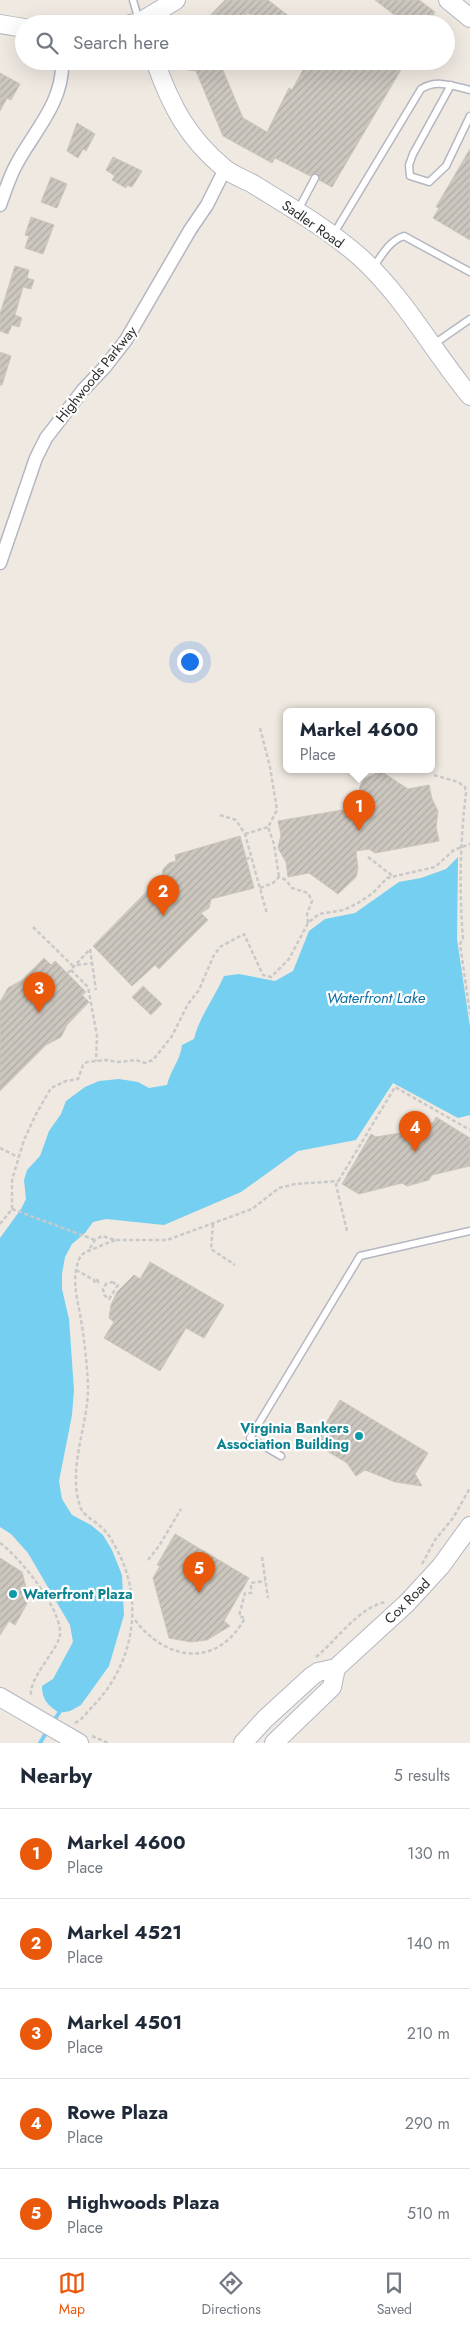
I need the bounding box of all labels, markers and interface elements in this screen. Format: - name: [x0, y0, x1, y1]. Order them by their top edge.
- search box: [15, 15, 455, 70]
- icon: search: [33, 29, 61, 57]
- text: Search here: [73, 29, 169, 56]
- street label: Sadler Road: [278, 195, 348, 253]
- street label: Highwoods Parkway: [51, 321, 142, 426]
- your location: [177, 649, 203, 675]
- popup: [283, 708, 435, 773]
- text: Markel 4600: [300, 716, 418, 743]
- text: Place: [300, 743, 336, 766]
- pin: 1: [343, 790, 375, 831]
- pin: 2: [147, 875, 179, 916]
- pin: 3: [23, 972, 55, 1013]
- water label: Waterfront Lake: [327, 987, 426, 1009]
- pin: 4: [399, 1111, 431, 1152]
- place label: Virginia Bankers Association Building: [215, 1418, 350, 1454]
- marker: Virginia Bankers Association Building: [353, 1430, 365, 1442]
- pin: 5: [183, 1552, 215, 1593]
- street label: Cox Road: [380, 1574, 434, 1628]
- place label: Waterfront Plaza: [23, 1584, 133, 1604]
- marker: Waterfront Plaza: [7, 1588, 19, 1600]
- text: Nearby: [20, 1761, 92, 1791]
- text: 5 results: [394, 1764, 450, 1787]
- text: Markel 4600: [67, 1829, 186, 1856]
- text: 1: [32, 1842, 40, 1865]
- text: 130 m: [407, 1842, 450, 1865]
- text: Place: [67, 1856, 103, 1879]
- text: Markel 4521: [67, 1919, 182, 1946]
- text: 2: [31, 1932, 41, 1955]
- text: 140 m: [407, 1932, 450, 1955]
- text: Place: [67, 1946, 103, 1969]
- text: Markel 4501: [67, 2009, 182, 2036]
- text: 3: [31, 2022, 41, 2045]
- text: 210 m: [407, 2022, 450, 2045]
- text: Place: [67, 2036, 103, 2059]
- text: Rowe Plaza: [67, 2099, 168, 2126]
- text: 4: [30, 2112, 42, 2135]
- text: 290 m: [405, 2112, 450, 2135]
- text: Place: [67, 2126, 103, 2149]
- text: Highwoods Plaza: [67, 2189, 220, 2216]
- text: 5: [31, 2202, 41, 2225]
- text: 510 m: [407, 2202, 450, 2225]
- text: Place: [67, 2216, 103, 2239]
- tab: Map: [58, 2269, 86, 2319]
- tab: Directions: [202, 2269, 261, 2319]
- tab: Saved: [377, 2269, 412, 2319]

